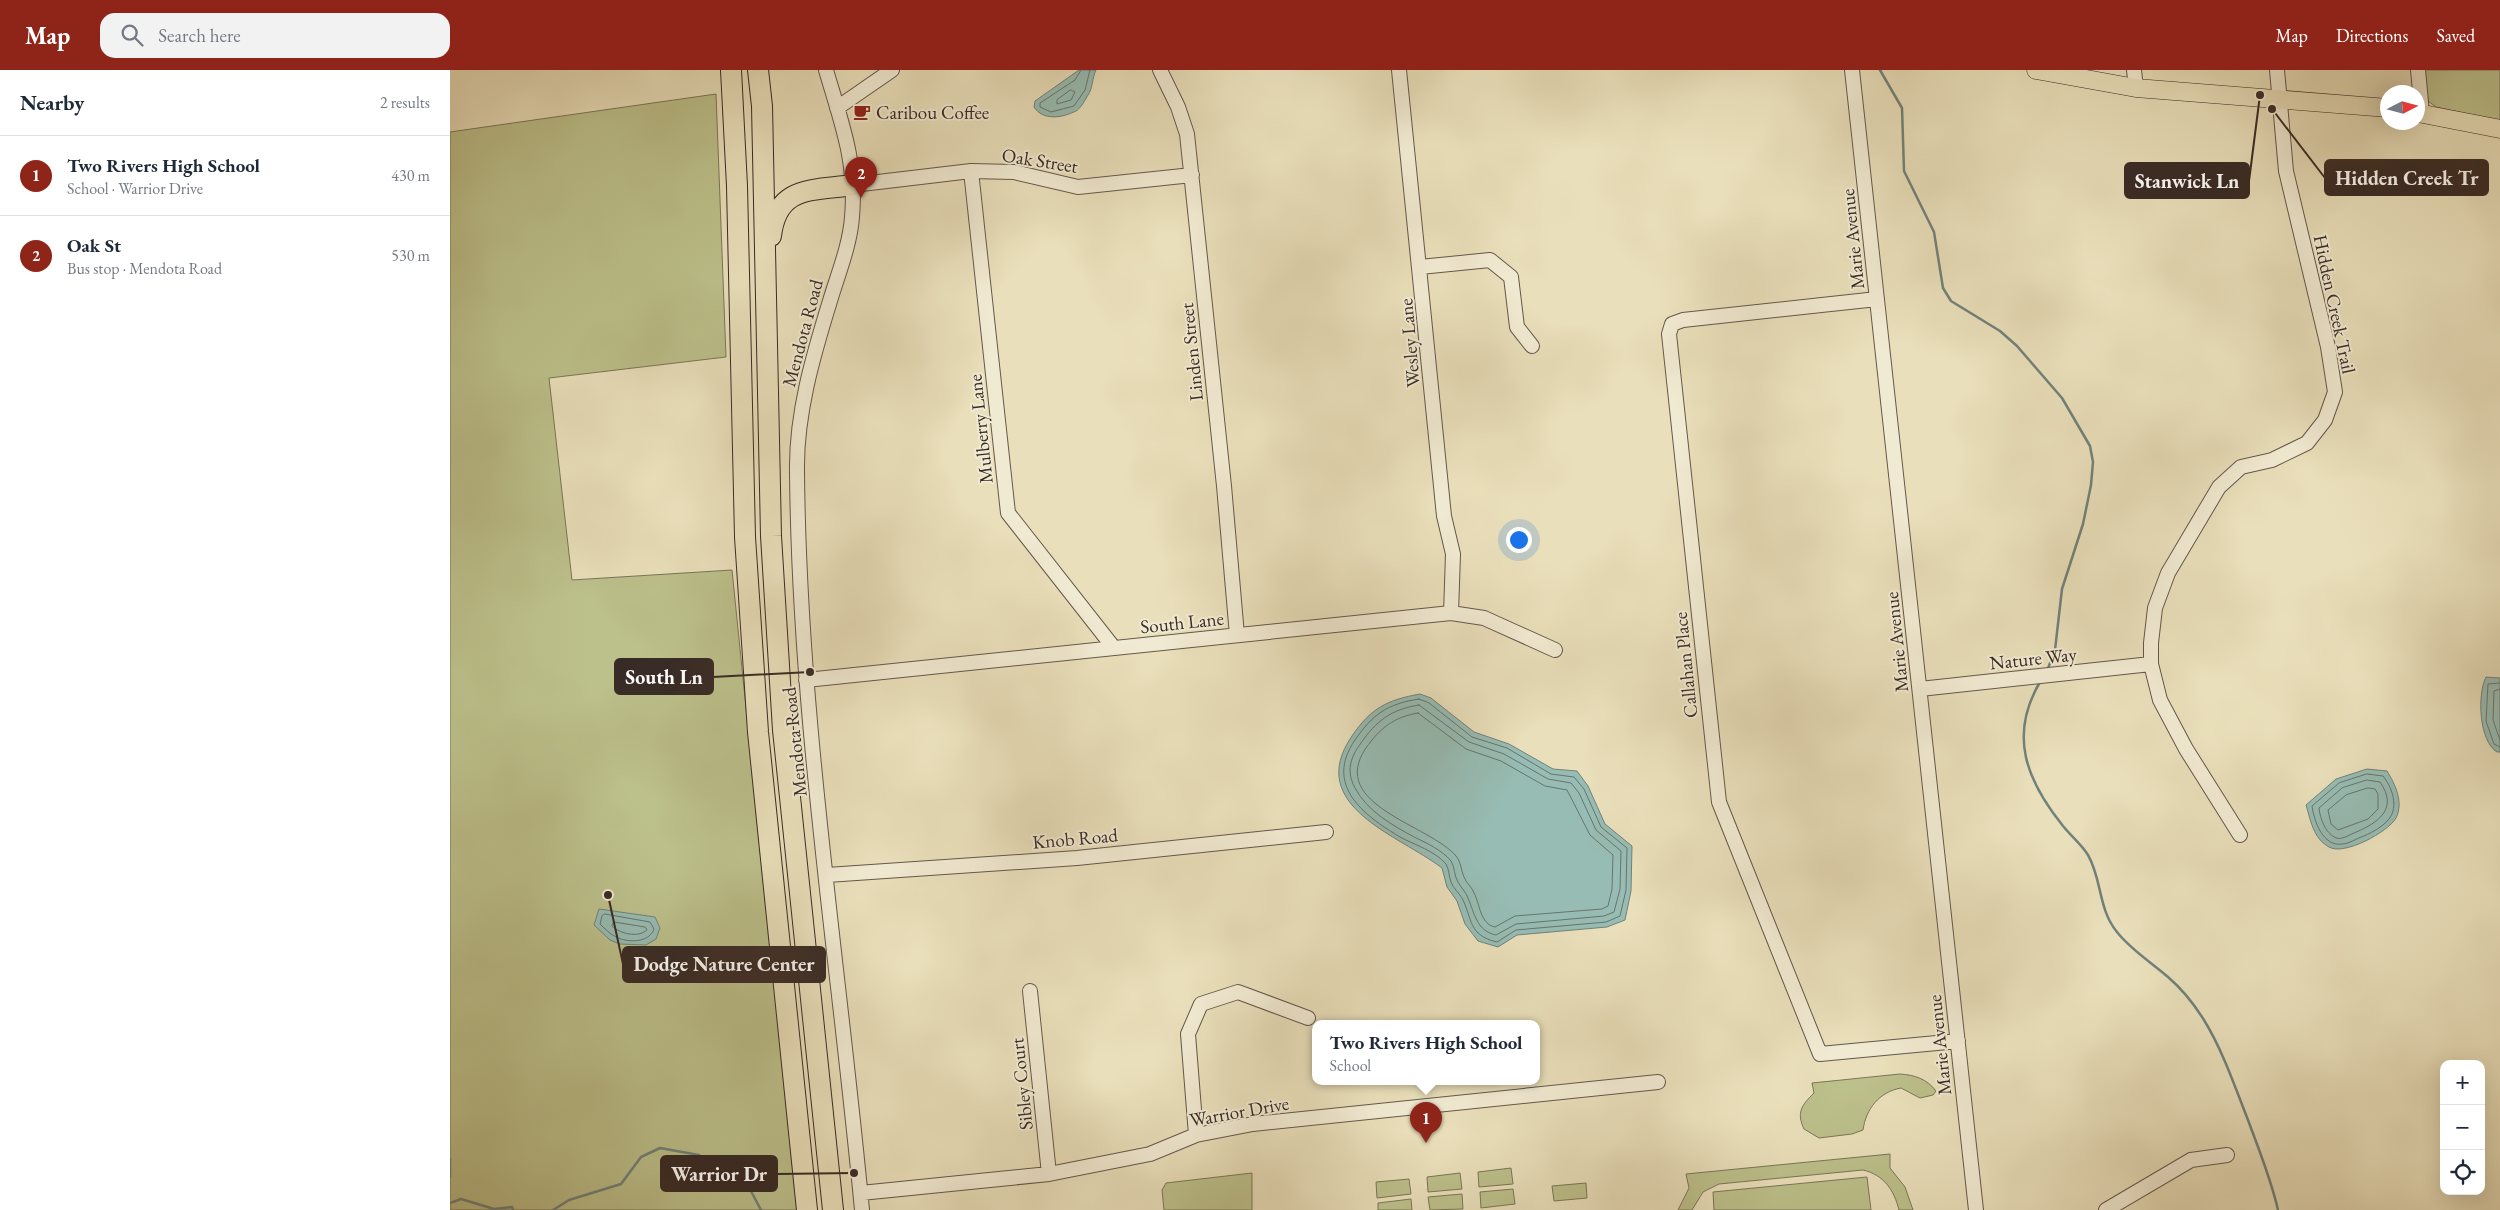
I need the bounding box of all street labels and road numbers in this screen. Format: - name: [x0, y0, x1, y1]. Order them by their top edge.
- street label: Oak Street: [1000, 142, 1080, 179]
- street label: Marie Avenue: [1835, 187, 1870, 291]
- street label: Hidden Creek Trail: [2308, 232, 2362, 376]
- street label: Mendota Road: [776, 276, 829, 390]
- street label: Wesley Lane: [1393, 297, 1426, 389]
- street label: Linden Street: [1174, 302, 1209, 402]
- street label: Mulberry Lane: [962, 373, 999, 485]
- street label: Marie Avenue: [1879, 590, 1914, 694]
- street label: South Lane: [1139, 606, 1225, 639]
- street label: Callahan Place: [1668, 611, 1703, 719]
- street label: Nature Way: [1988, 641, 2078, 675]
- street label: Mendota Road: [776, 685, 813, 798]
- street label: Knob Road: [1031, 822, 1119, 855]
- street label: Marie Avenue: [1922, 993, 1957, 1097]
- street label: Sibley Court: [1004, 1037, 1039, 1131]
- street label: Warrior Drive: [1187, 1090, 1291, 1133]

